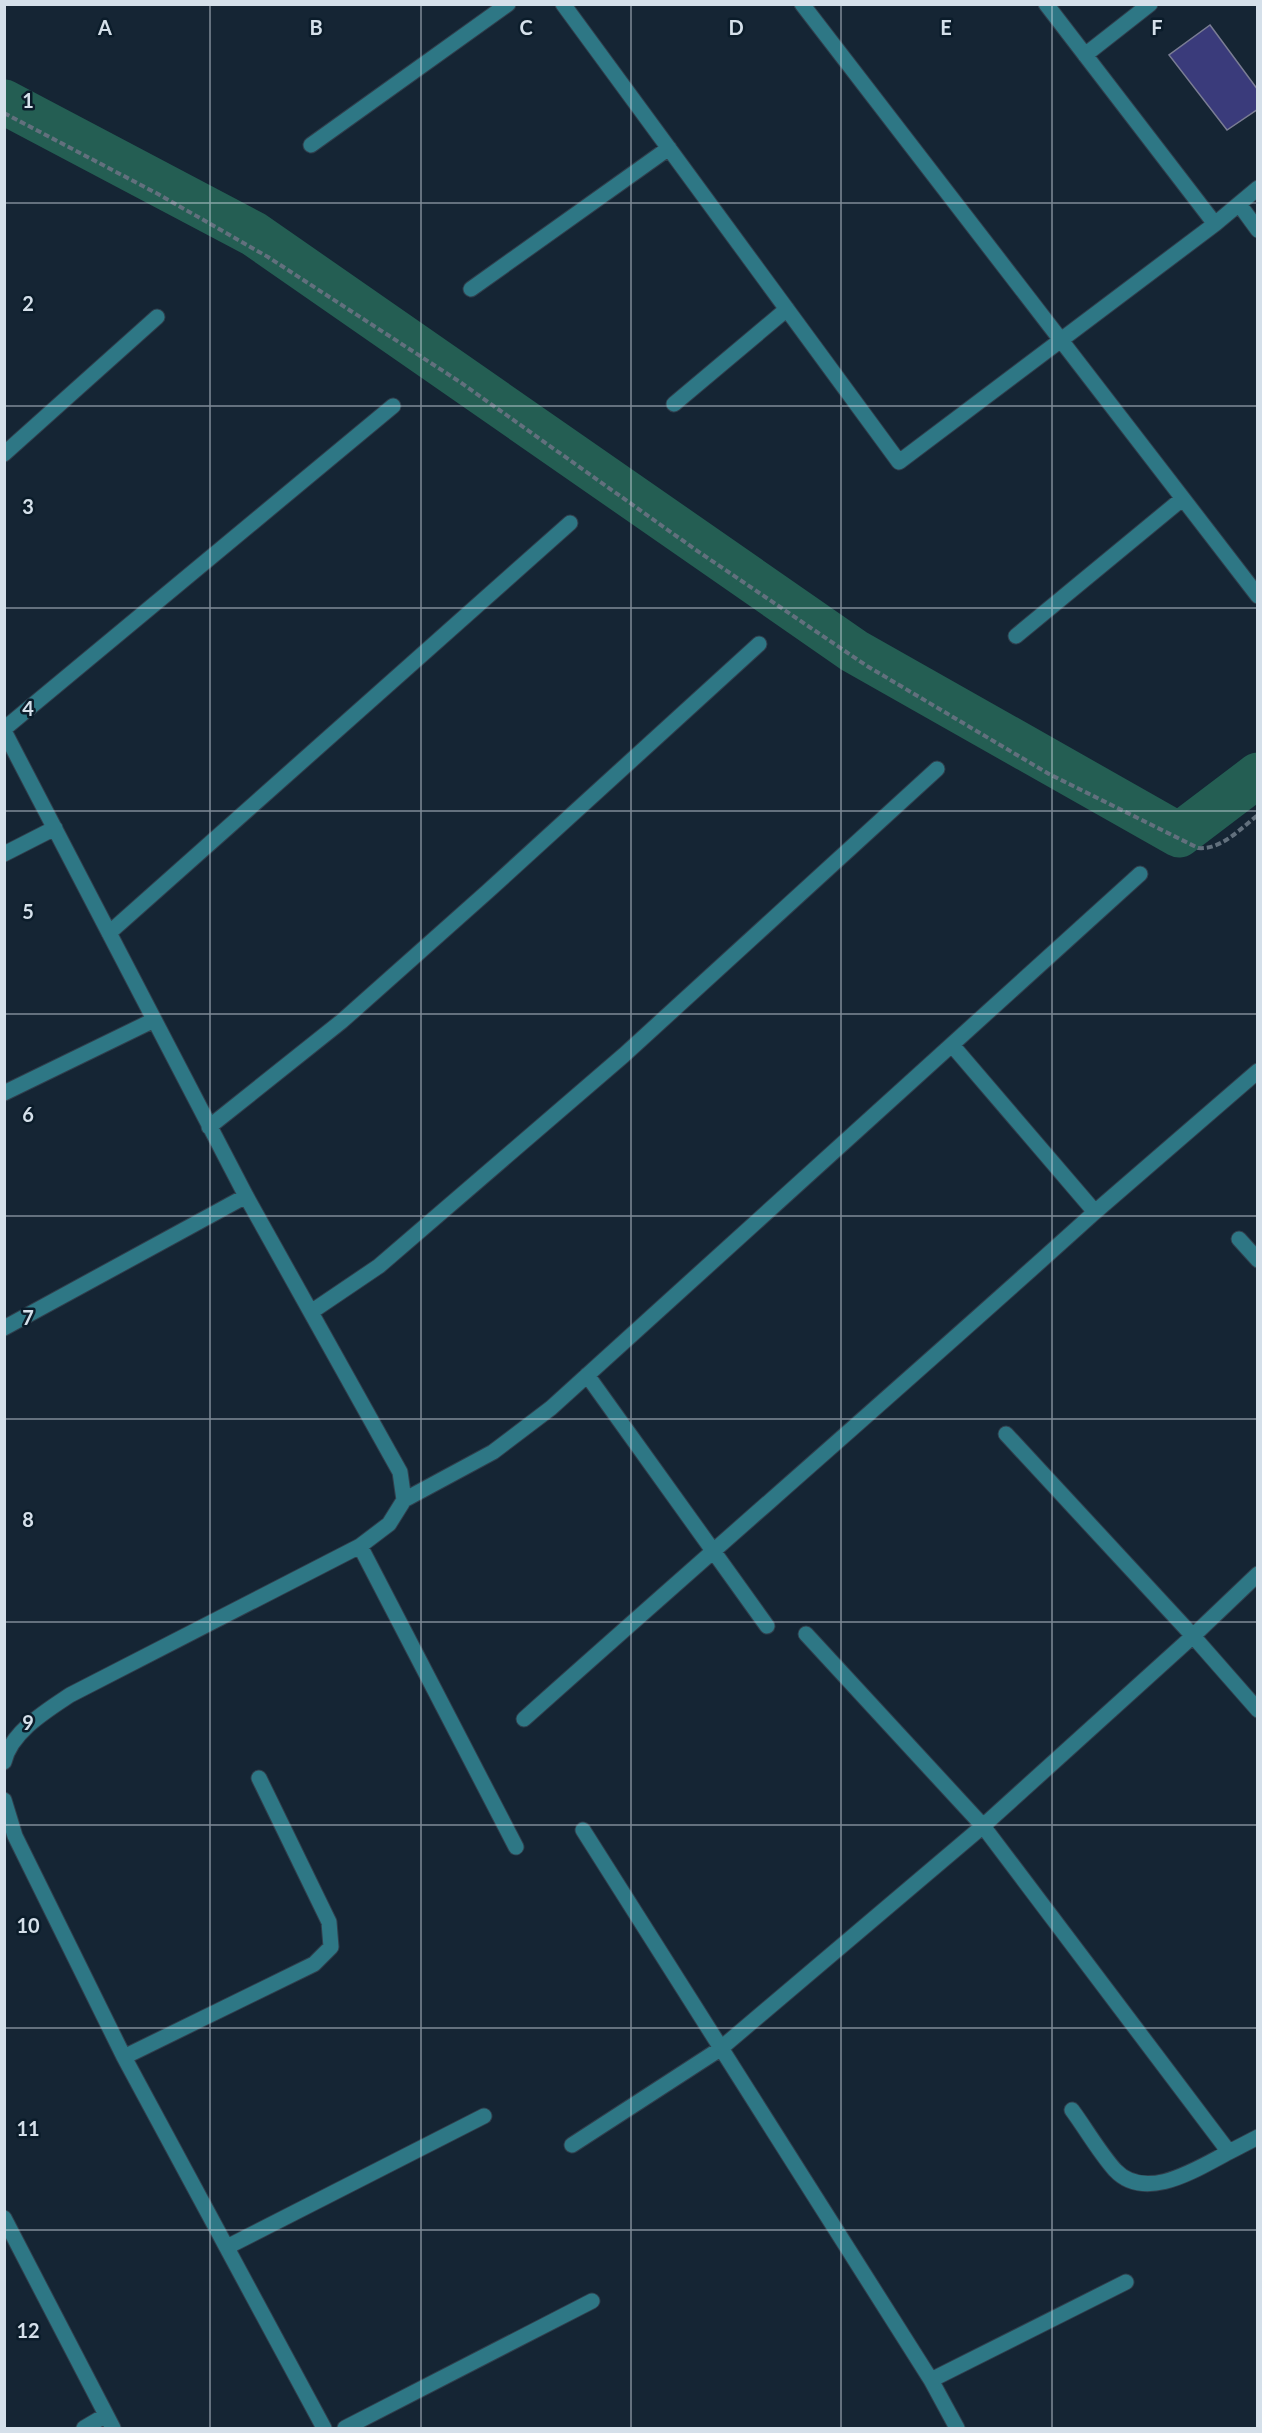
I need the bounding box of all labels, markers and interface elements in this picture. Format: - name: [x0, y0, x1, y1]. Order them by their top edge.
- text: A: [97, 15, 112, 39]
- text: B: [309, 15, 323, 39]
- text: C: [519, 15, 533, 39]
- text: D: [728, 15, 744, 39]
- text: E: [940, 15, 952, 39]
- text: F: [1151, 15, 1163, 39]
- text: 1: [22, 88, 34, 112]
- text: 2: [22, 291, 34, 315]
- text: 3: [22, 494, 34, 518]
- text: 4: [22, 696, 34, 720]
- text: 5: [22, 899, 34, 923]
- text: 6: [22, 1102, 34, 1126]
- text: 7: [22, 1305, 34, 1329]
- text: 8: [22, 1507, 34, 1531]
- text: 9: [22, 1710, 34, 1734]
- text: 10: [16, 1913, 40, 1937]
- text: 11: [16, 2116, 40, 2140]
- text: 12: [16, 2318, 40, 2342]

